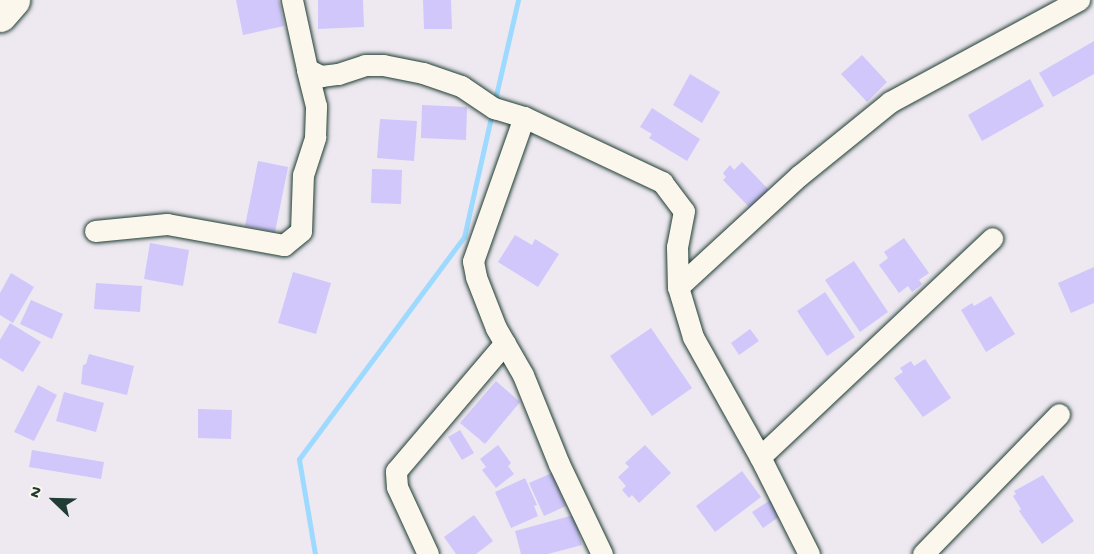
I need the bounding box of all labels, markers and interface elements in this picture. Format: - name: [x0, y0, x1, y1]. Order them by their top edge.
- north arrow: [24, 470, 84, 530]
- text: N: [26, 484, 48, 501]

